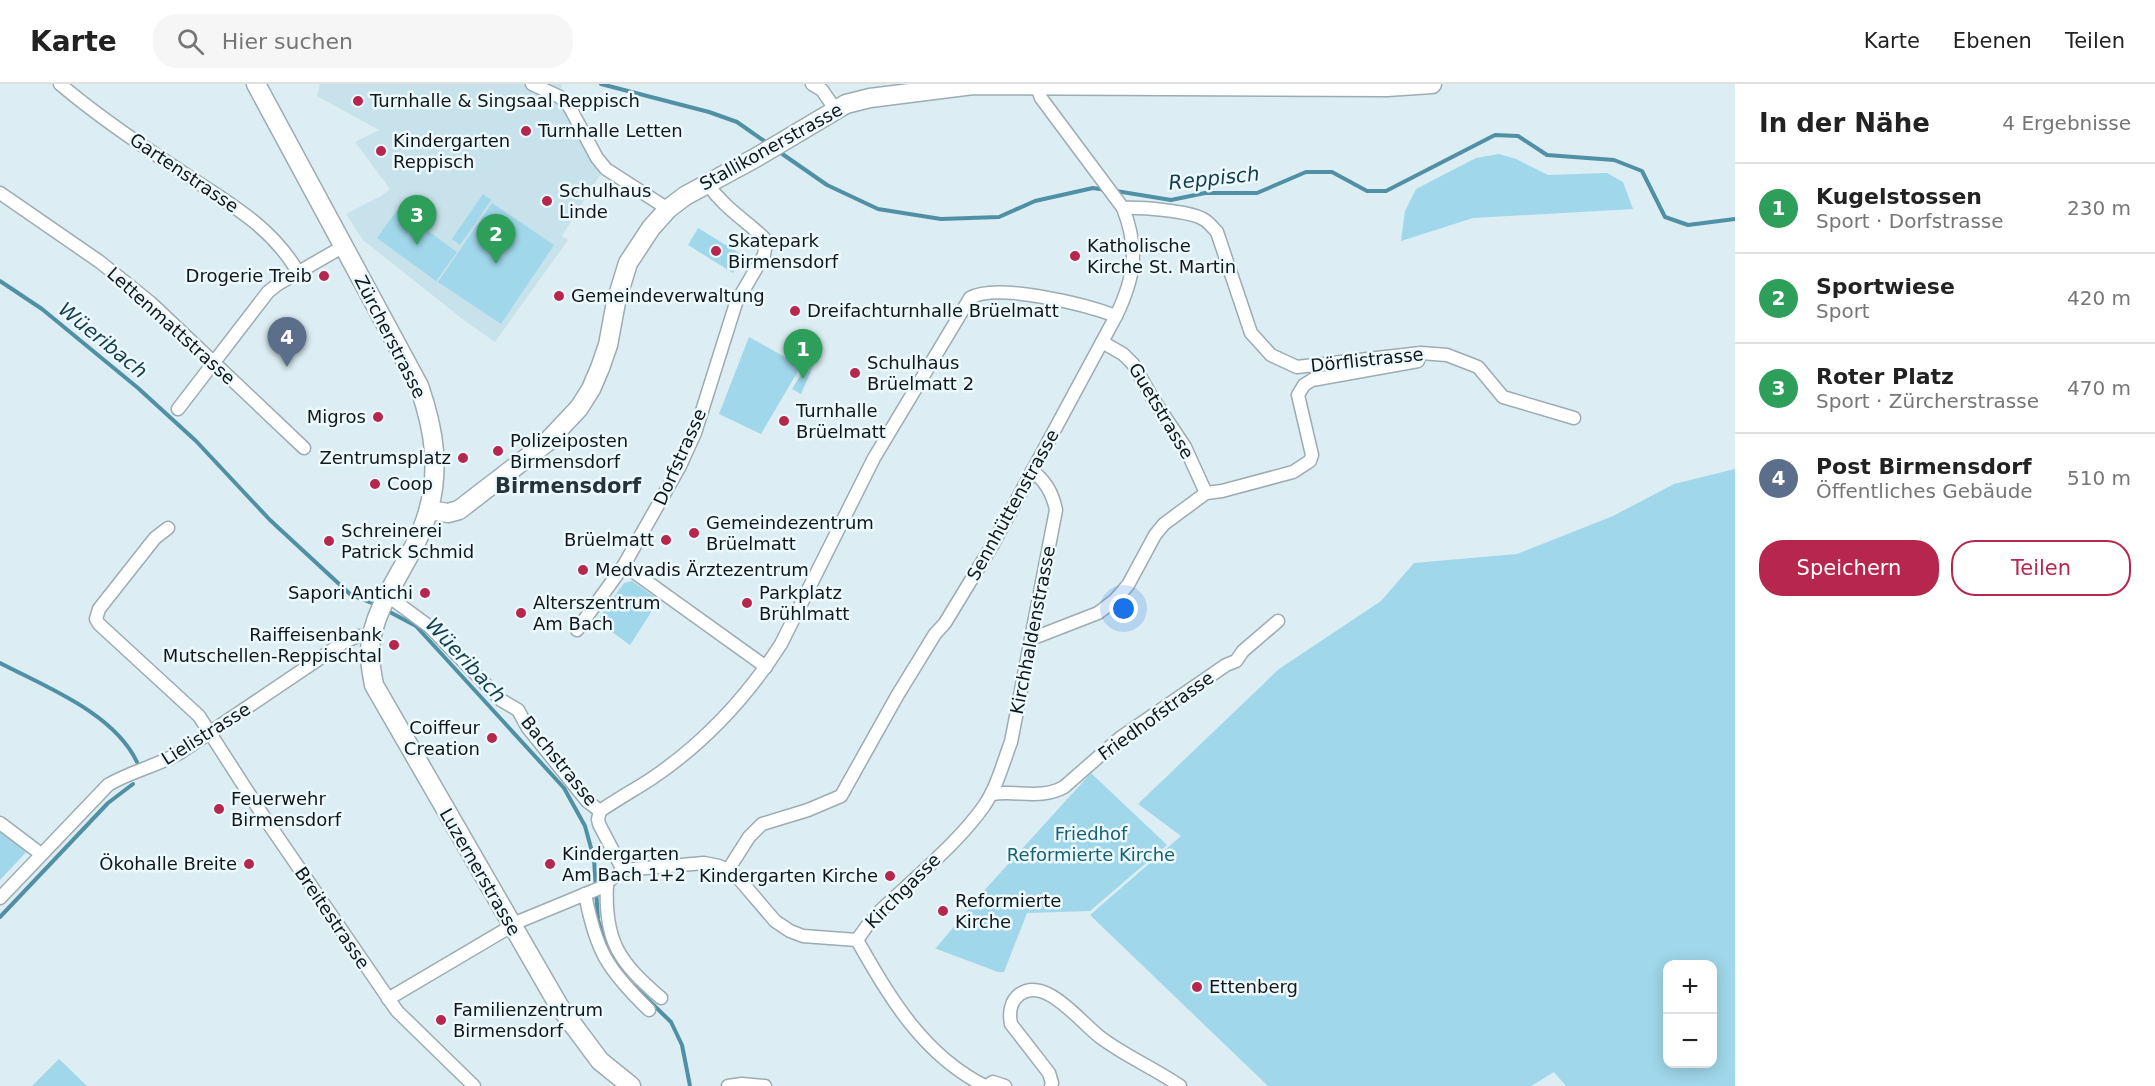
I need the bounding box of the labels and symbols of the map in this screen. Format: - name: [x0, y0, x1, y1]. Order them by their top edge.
- place label: Turnhalle & Singsaal Reppisch: [369, 90, 640, 111]
- marker: Turnhalle & Singsaal Reppisch: [351, 94, 365, 108]
- street label: Stallikonerstrasse: [696, 99, 846, 195]
- place label: Turnhalle Letten: [537, 120, 683, 141]
- marker: Turnhalle Letten: [519, 124, 533, 138]
- street label: Gartenstrasse: [126, 128, 243, 217]
- place label: Kindergarten Reppisch: [393, 130, 510, 172]
- marker: Kindergarten Reppisch: [374, 144, 388, 158]
- water label: Reppisch: [1167, 161, 1261, 195]
- place label: Schulhaus Linde: [559, 180, 651, 222]
- marker: Schulhaus Linde: [540, 194, 554, 208]
- pin: 3: [398, 196, 436, 245]
- pin: 2: [476, 214, 516, 264]
- place label: Skatepark Birmensdorf: [728, 230, 839, 272]
- place label: Katholische Kirche St. Martin: [1087, 235, 1236, 277]
- marker: Skatepark Birmensdorf: [709, 244, 723, 258]
- marker: Katholische Kirche St. Martin: [1068, 249, 1082, 263]
- street label: Lettenmattstrasse: [103, 263, 240, 389]
- place label: Drogerie Treib: [186, 265, 312, 286]
- marker: Drogerie Treib: [317, 269, 331, 283]
- street label: Zürcherstrasse: [350, 272, 430, 402]
- place label: Gemeindeverwaltung: [571, 285, 765, 306]
- marker: Gemeindeverwaltung: [552, 289, 566, 303]
- water label: Wüeribach: [54, 297, 152, 383]
- place label: Dreifachturnhalle Brüelmatt: [807, 300, 1059, 321]
- marker: Dreifachturnhalle Brüelmatt: [788, 304, 802, 318]
- pin: 4: [268, 318, 306, 367]
- pin: 1: [784, 330, 822, 379]
- street label: Dörflistrasse: [1310, 343, 1424, 376]
- place label: Schulhaus Brüelmatt 2: [867, 352, 974, 394]
- street label: Guetstrasse: [1125, 359, 1198, 463]
- marker: Schulhaus Brüelmatt 2: [848, 366, 862, 380]
- place label: Turnhalle Brüelmatt: [795, 400, 886, 442]
- street label: Dorfstrasse: [649, 405, 710, 508]
- place label: Migros: [307, 406, 366, 427]
- marker: Migros: [371, 410, 385, 424]
- marker: Turnhalle Brüelmatt: [777, 414, 791, 428]
- street label: Sennhüttenstrasse: [962, 426, 1063, 584]
- place label: Polizeiposten Birmensdorf: [510, 430, 628, 472]
- marker: Polizeiposten Birmensdorf: [491, 444, 505, 458]
- place label: Zentrumsplatz: [319, 447, 451, 468]
- marker: Zentrumsplatz: [456, 451, 470, 465]
- place label: Coop: [387, 473, 433, 494]
- district label: Birmensdorf: [495, 474, 642, 498]
- marker: Coop: [368, 477, 382, 491]
- place label: Gemeindezentrum Brüelmatt: [706, 512, 874, 554]
- place label: Schreinerei Patrick Schmid: [341, 520, 474, 562]
- marker: Gemeindezentrum Brüelmatt: [687, 526, 701, 540]
- place label: Brüelmatt: [564, 529, 654, 550]
- marker: Brüelmatt: [659, 533, 673, 547]
- marker: Schreinerei Patrick Schmid: [322, 534, 336, 548]
- street label: Kirchhaldenstrasse: [1006, 544, 1059, 716]
- place label: Medvadis Ärztezentrum: [595, 559, 809, 580]
- marker: Medvadis Ärztezentrum: [576, 563, 590, 577]
- place label: Sapori Antichi: [288, 582, 413, 603]
- place label: Parkplatz Brühlmatt: [759, 582, 849, 624]
- marker: Sapori Antichi: [418, 586, 432, 600]
- place label: Alterszentrum Am Bach: [533, 592, 661, 634]
- your location: [1109, 594, 1138, 623]
- marker: Parkplatz Brühlmatt: [740, 596, 754, 610]
- marker: Alterszentrum Am Bach: [514, 606, 528, 620]
- water label: Wüeribach: [421, 613, 511, 707]
- place label: Raiffeisenbank Mutschellen-Reppischtal: [163, 624, 383, 666]
- marker: Raiffeisenbank Mutschellen-Reppischtal: [387, 638, 401, 652]
- street label: Friedhofstrasse: [1094, 667, 1217, 764]
- street label: Lielistrasse: [157, 698, 254, 769]
- street label: Bachstrasse: [517, 712, 602, 810]
- place label: Coiffeur Creation: [404, 717, 481, 759]
- marker: Coiffeur Creation: [485, 731, 499, 745]
- place label: Feuerwehr Birmensdorf: [231, 788, 342, 830]
- marker: Feuerwehr Birmensdorf: [212, 802, 226, 816]
- street label: Luzernerstrasse: [436, 804, 525, 939]
- park label: Friedhof Reformierte Kirche: [1007, 823, 1175, 865]
- place label: Kindergarten Am Bach 1+2: [562, 843, 686, 885]
- street label: Kirchgasse: [861, 849, 945, 933]
- place label: Ökohalle Breite: [99, 853, 237, 874]
- marker: Ökohalle Breite: [242, 857, 256, 871]
- marker: Kindergarten Am Bach 1+2: [543, 857, 557, 871]
- street label: Breitestrasse: [291, 863, 374, 973]
- place label: Kindergarten Kirche: [699, 865, 878, 886]
- marker: Kindergarten Kirche: [883, 869, 897, 883]
- place label: Reformierte Kirche: [955, 890, 1061, 932]
- marker: Reformierte Kirche: [936, 904, 950, 918]
- place label: Ettenberg: [1209, 976, 1298, 997]
- marker: Ettenberg: [1190, 980, 1204, 994]
- place label: Familienzentrum Birmensdorf: [453, 999, 603, 1041]
- marker: Familienzentrum Birmensdorf: [434, 1013, 448, 1027]

